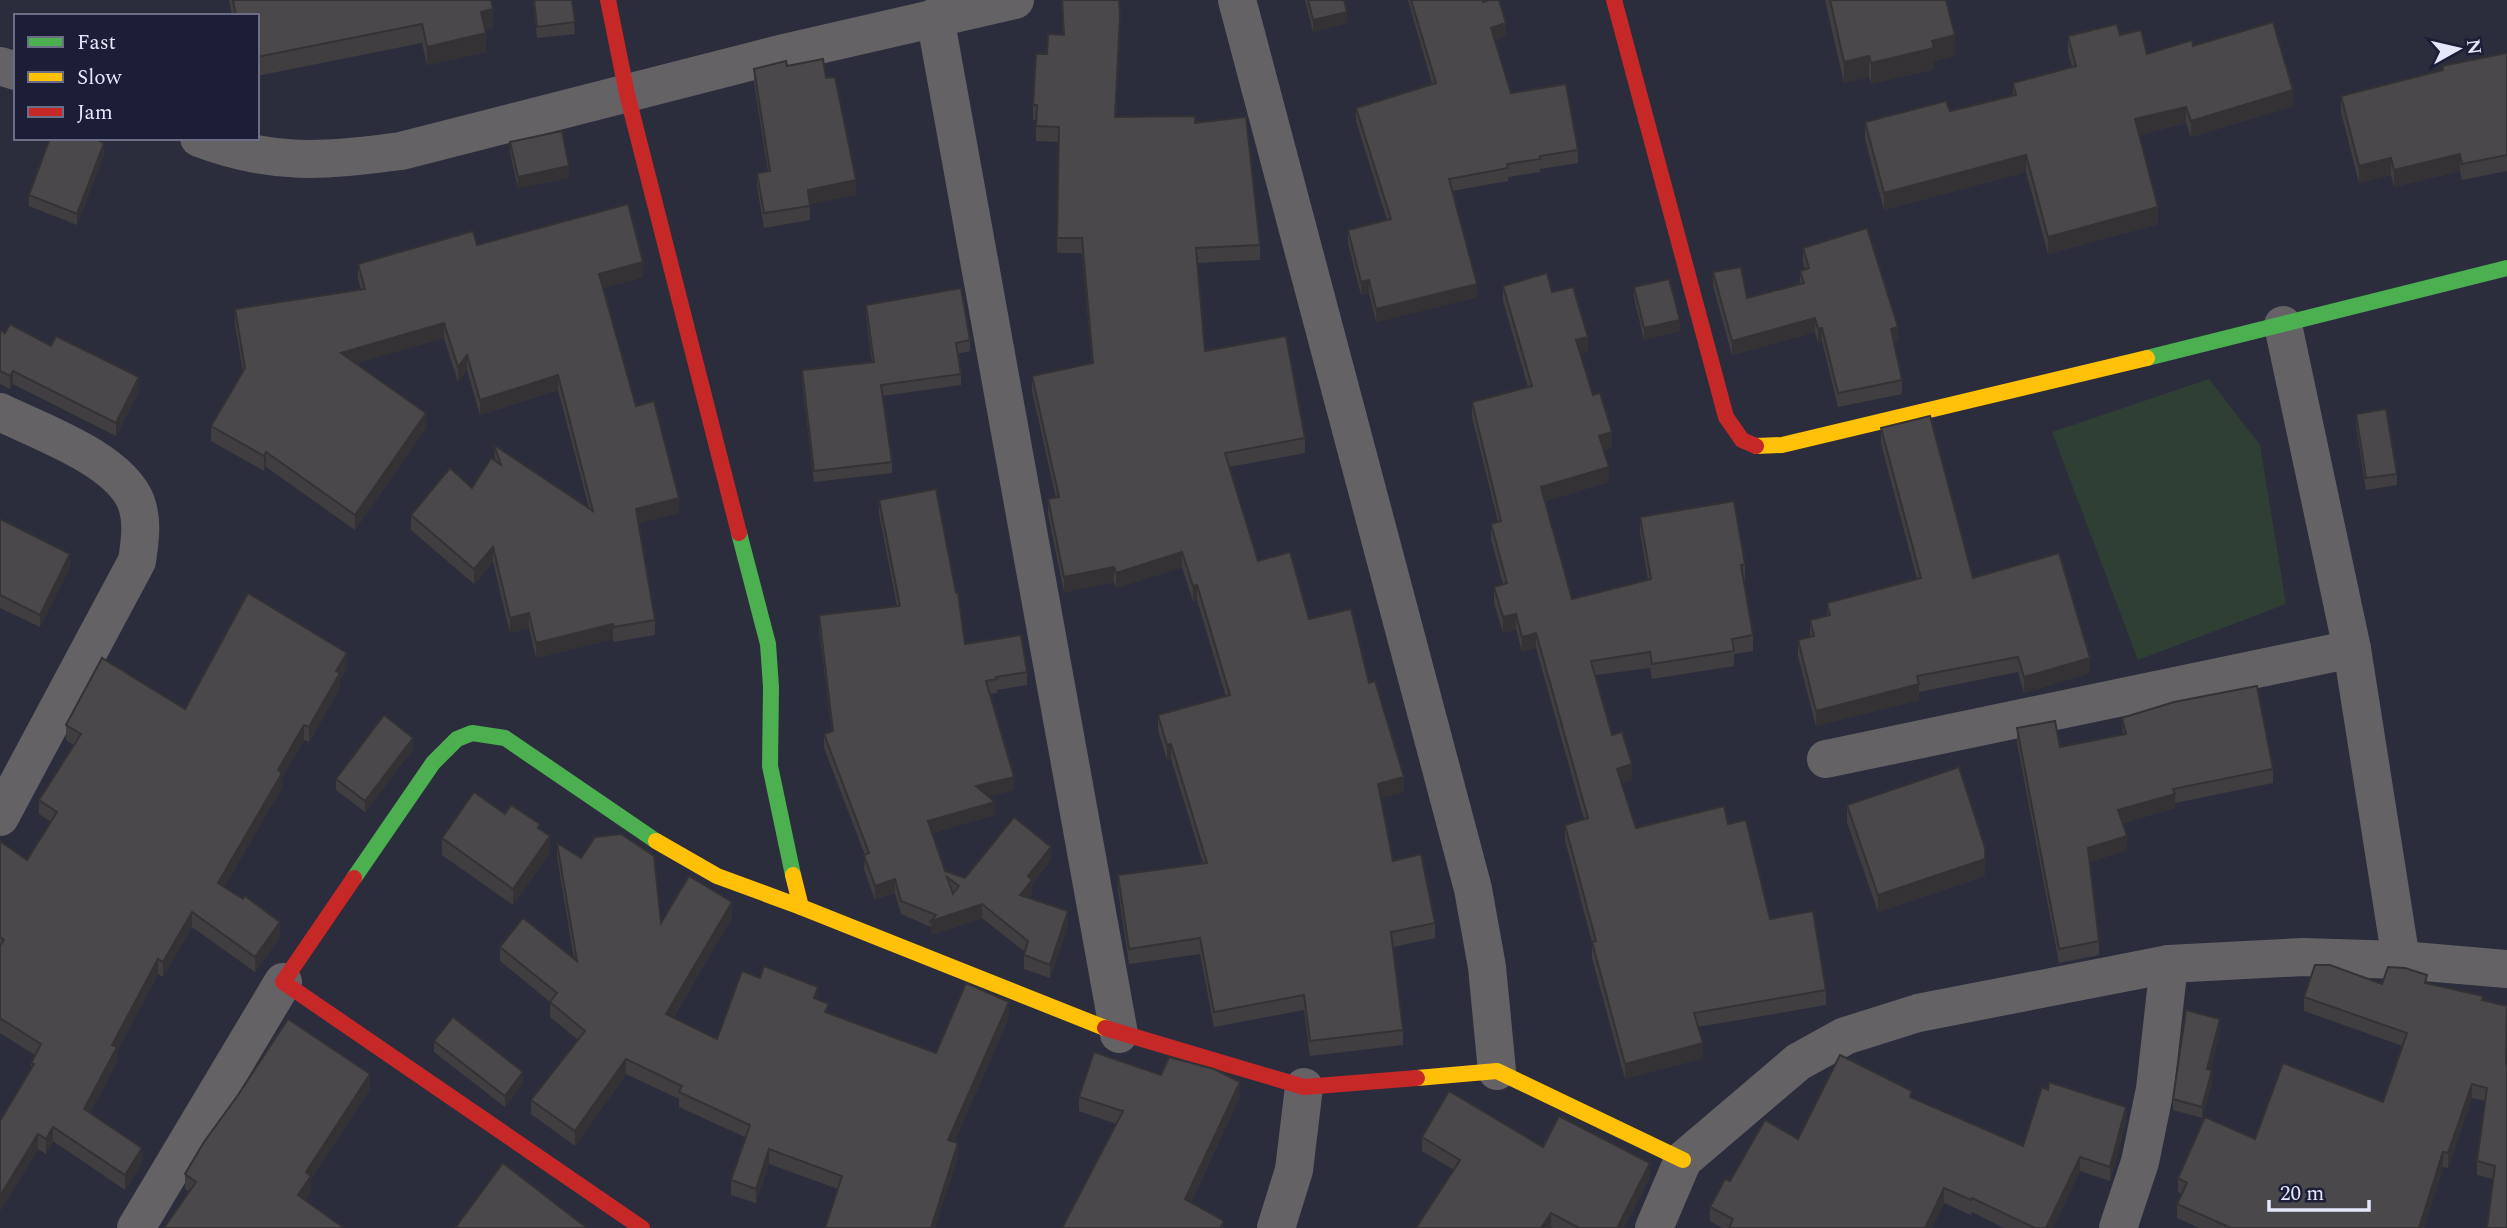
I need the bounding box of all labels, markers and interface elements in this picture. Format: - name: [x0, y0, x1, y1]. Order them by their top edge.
- legend: [14, 14, 259, 140]
- north arrow: [2423, 14, 2493, 84]
- text: Fast: [77, 27, 116, 59]
- text: N: [2458, 37, 2489, 57]
- text: Slow: [77, 62, 123, 94]
- text: Jam: [77, 97, 113, 129]
- scale bar: [2269, 1168, 2369, 1212]
- text: 20 m: [2280, 1178, 2324, 1210]

